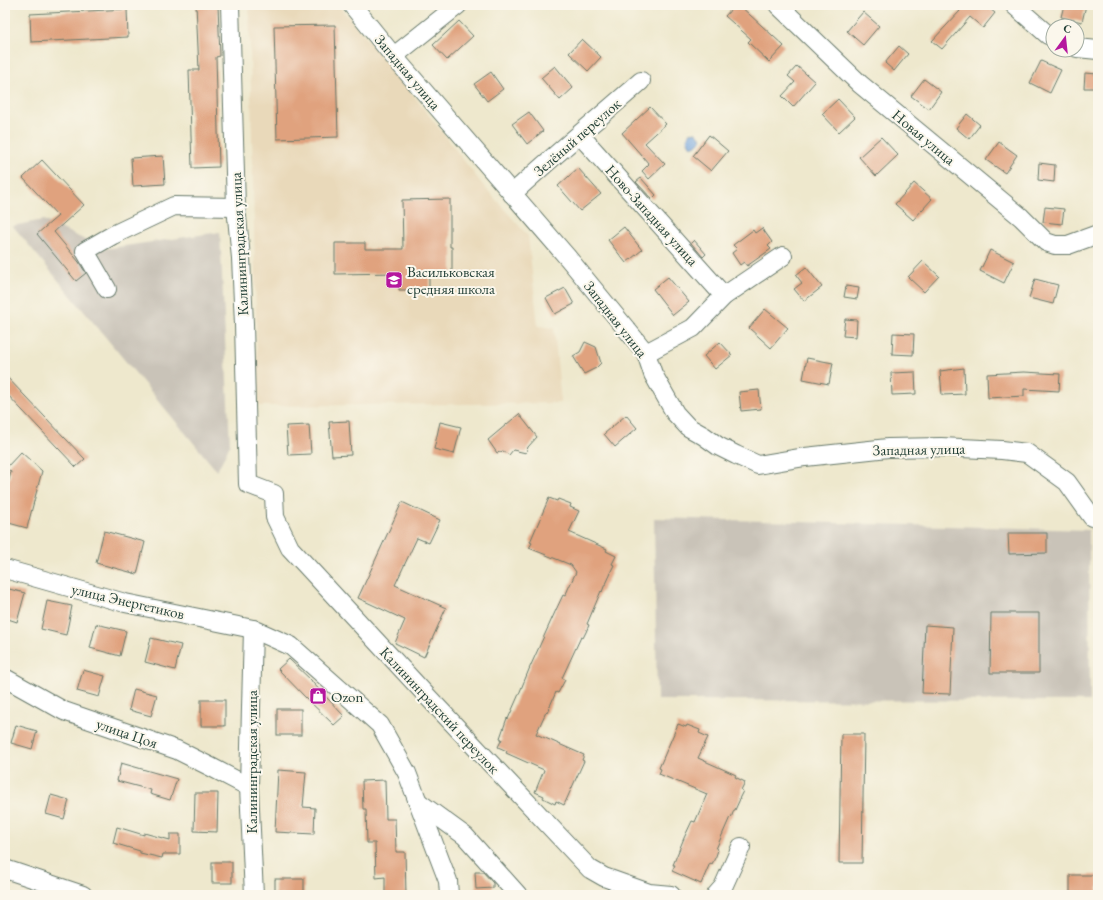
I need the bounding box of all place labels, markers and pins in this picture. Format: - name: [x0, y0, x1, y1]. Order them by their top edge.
- place label: Васильковская средняя школа: [407, 262, 495, 298]
- school or university icon: Васильковская средняя школа: [384, 270, 404, 290]
- shop icon: Ozon: [308, 686, 328, 706]
- place label: Ozon: [331, 687, 364, 706]

